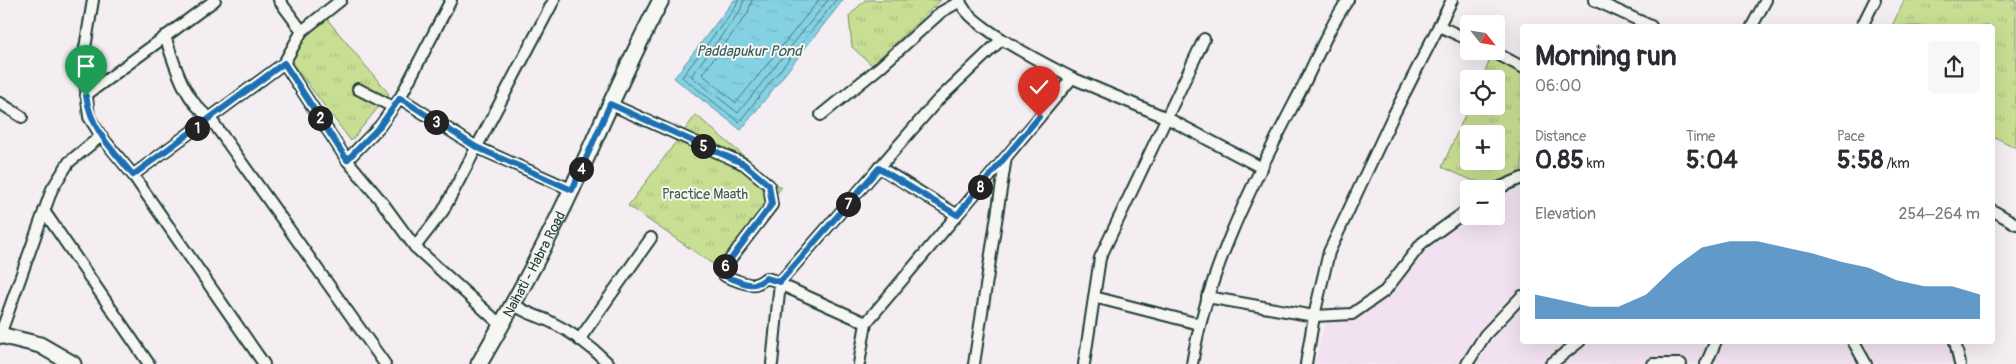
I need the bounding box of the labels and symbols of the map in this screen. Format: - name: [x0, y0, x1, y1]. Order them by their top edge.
- north arrow: [1460, 15, 1505, 60]
- water label: Paddapukur Pond: [696, 42, 803, 61]
- pin: [65, 45, 107, 96]
- pin: [1018, 66, 1060, 117]
- pin: 2: [308, 106, 332, 130]
- pin: 3: [424, 110, 448, 134]
- pin: 1: [184, 116, 210, 140]
- pin: 5: [690, 134, 716, 158]
- pin: 4: [568, 156, 594, 182]
- pin: 8: [968, 174, 992, 200]
- park label: Practice Maath: [662, 186, 748, 203]
- pin: 7: [836, 192, 860, 216]
- street label: Naihati - Habra Road: [499, 208, 569, 320]
- pin: 6: [712, 254, 738, 278]

